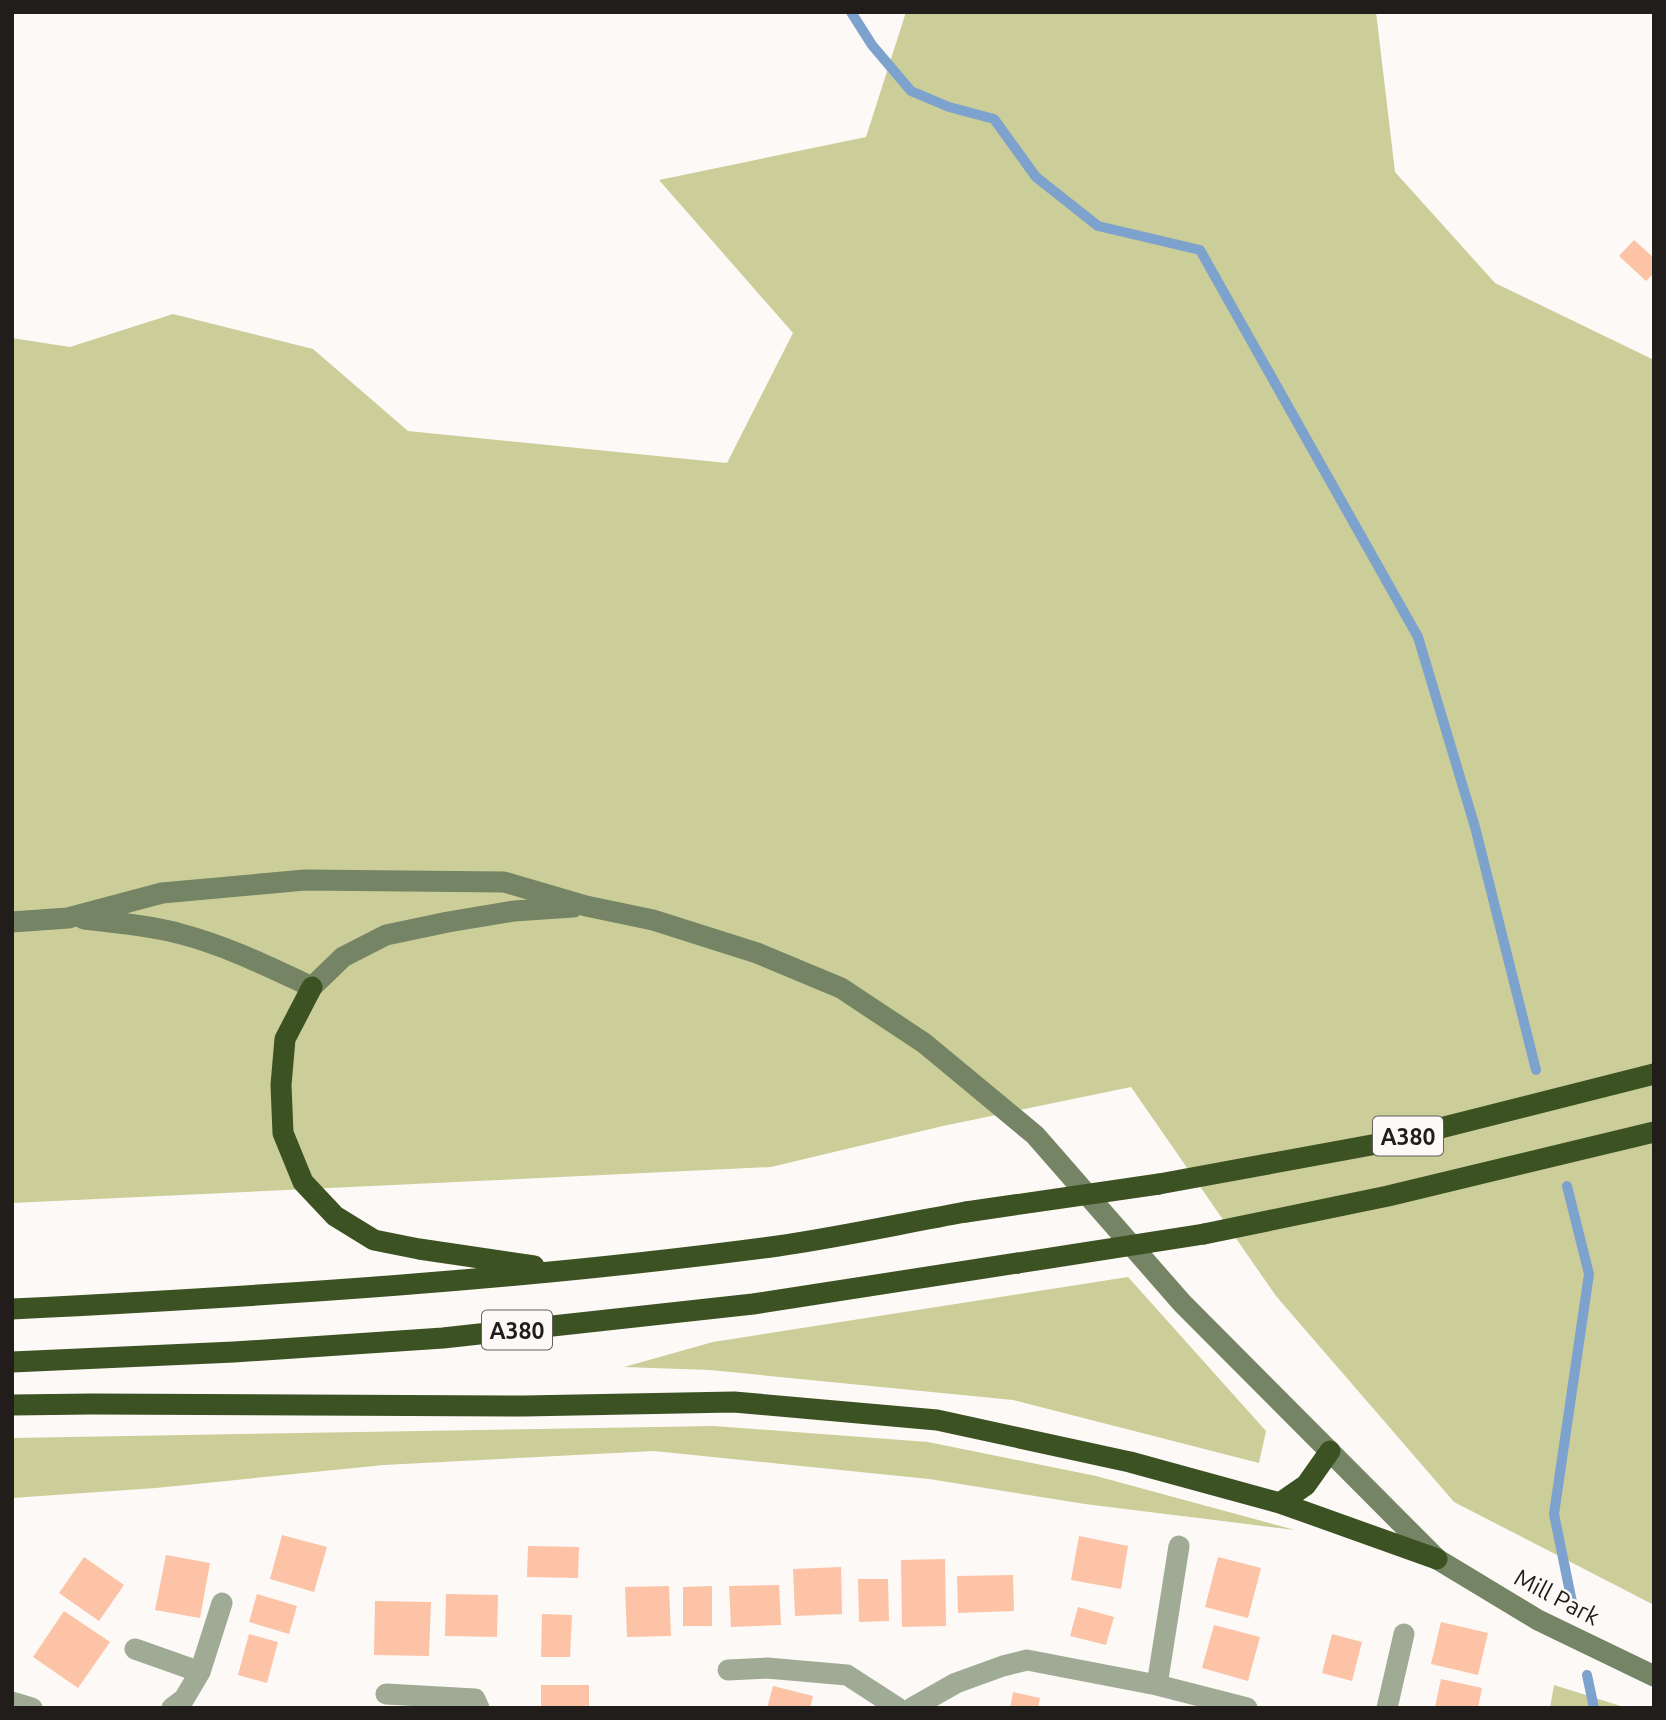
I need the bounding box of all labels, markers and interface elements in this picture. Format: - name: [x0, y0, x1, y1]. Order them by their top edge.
- road number: A380: [1373, 1116, 1443, 1156]
- road number: A380: [482, 1310, 552, 1350]
- street label: Mill Park: [1510, 1563, 1604, 1631]

